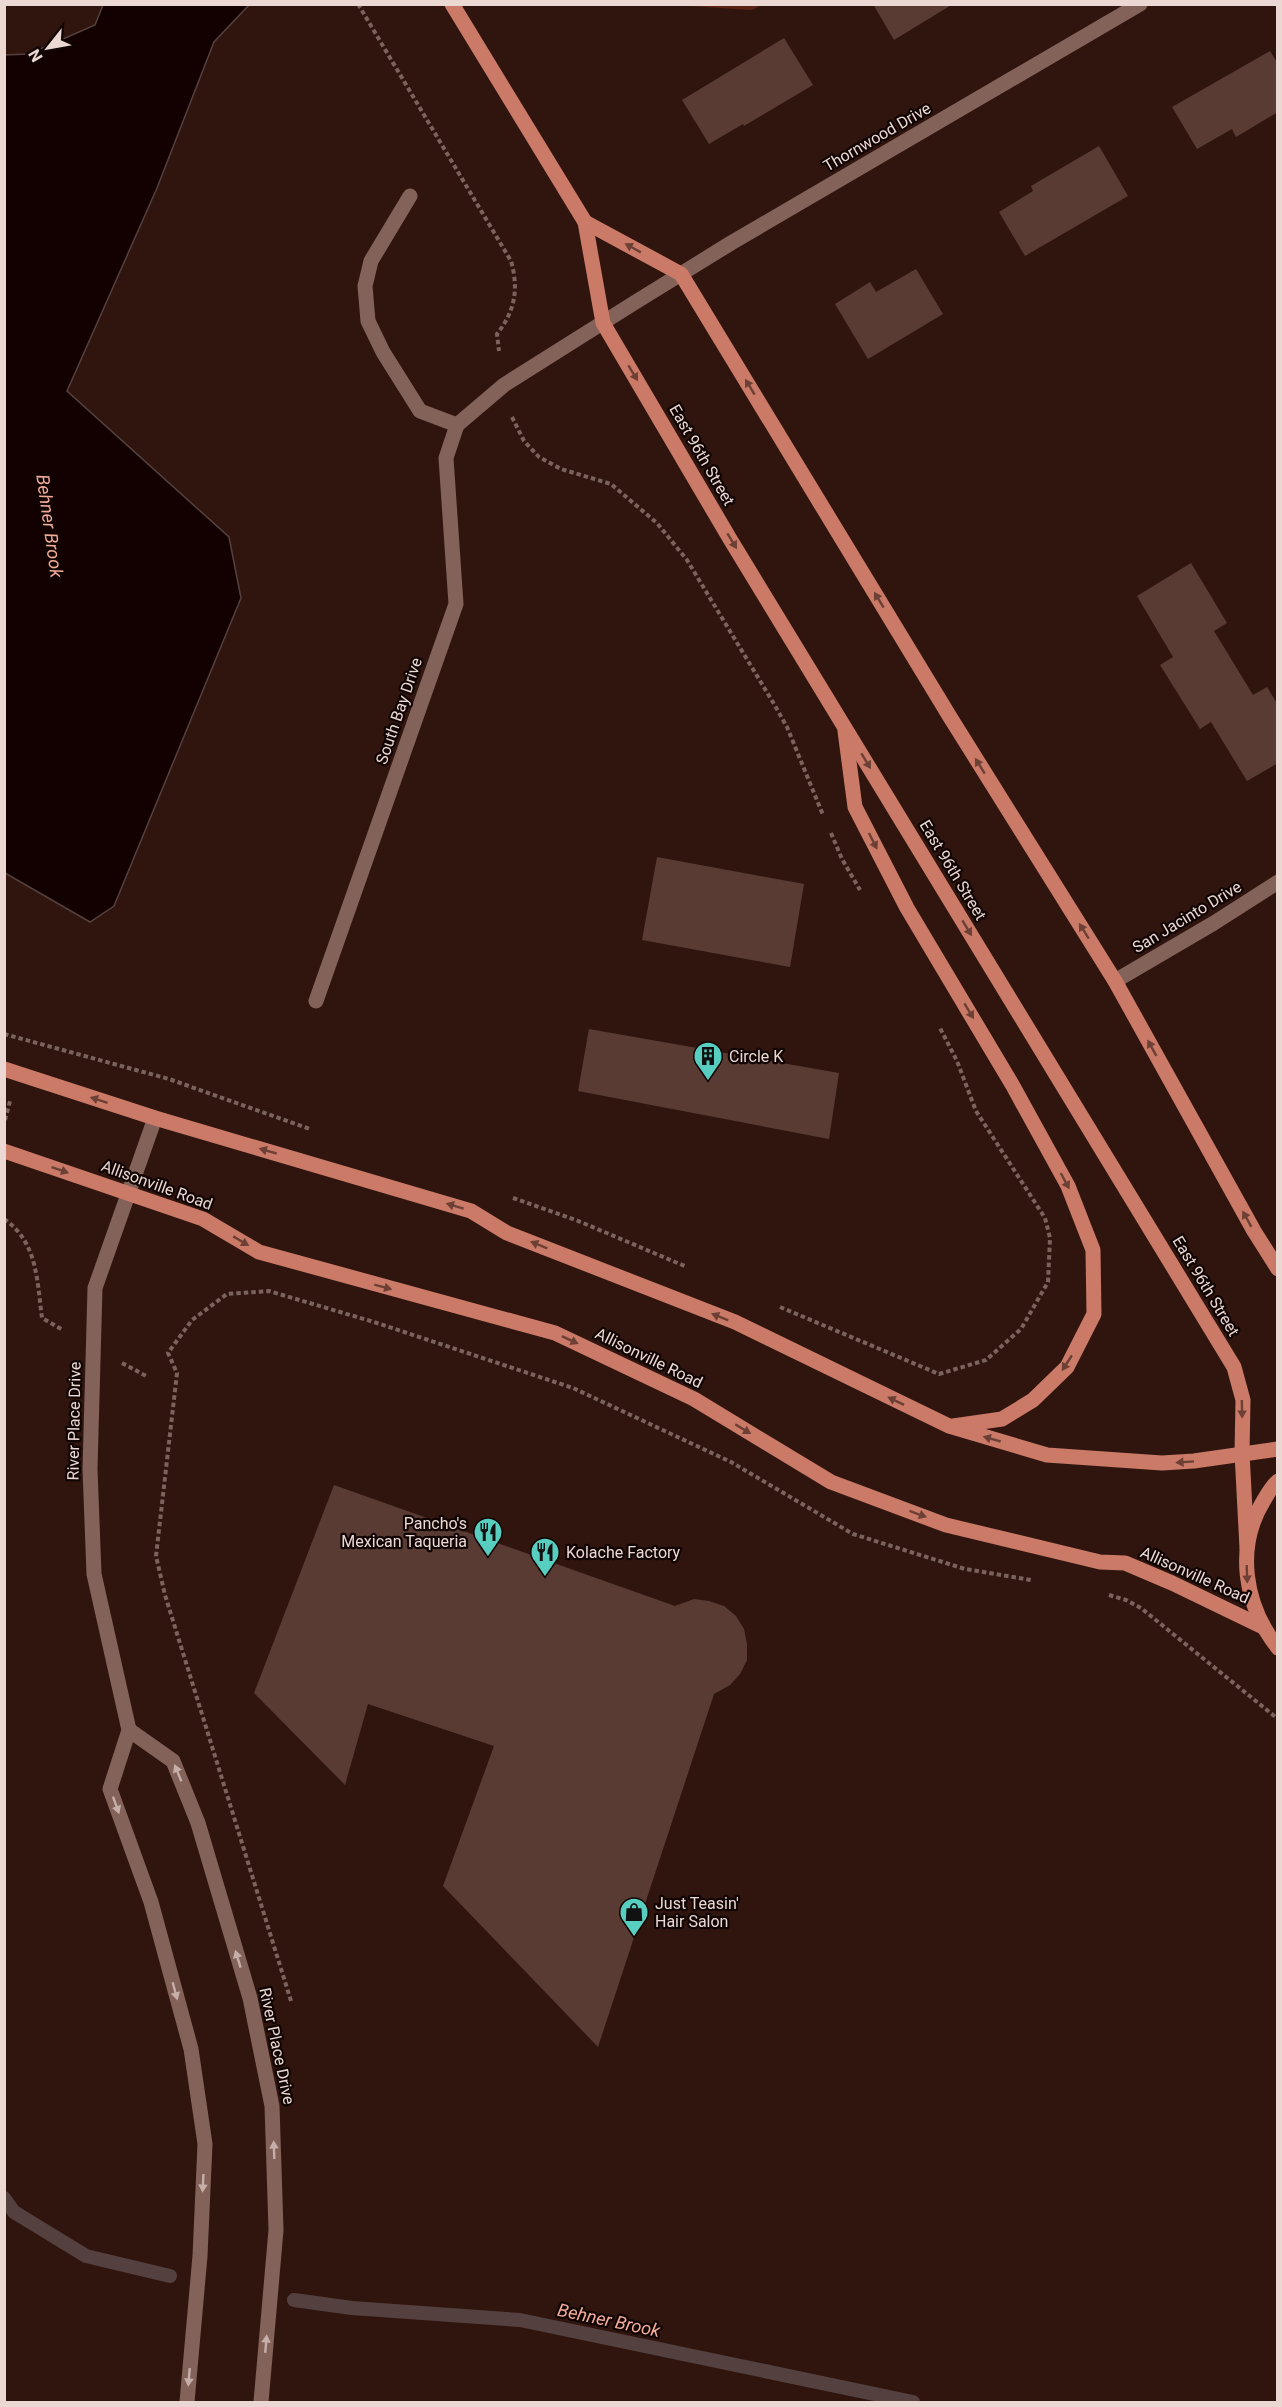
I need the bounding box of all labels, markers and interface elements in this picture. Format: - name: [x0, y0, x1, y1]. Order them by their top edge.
- north arrow: [18, 18, 78, 78]
- text: N: [25, 46, 47, 65]
- street label: Thornwood Drive: [820, 99, 934, 175]
- one-way arrow: [624, 243, 641, 253]
- one-way arrow: [627, 365, 638, 381]
- one-way arrow: [745, 378, 755, 395]
- street label: East 96th Street: [665, 401, 739, 509]
- water label: Behner Brook: [32, 473, 68, 580]
- one-way arrow: [726, 533, 737, 549]
- one-way arrow: [874, 591, 884, 608]
- street label: South Bay Drive: [372, 655, 426, 767]
- one-way arrow: [861, 753, 871, 770]
- one-way arrow: [975, 758, 986, 774]
- street label: East 96th Street: [916, 816, 990, 924]
- one-way arrow: [868, 833, 878, 850]
- street label: San Jacinto Drive: [1129, 877, 1245, 957]
- one-way arrow: [962, 920, 973, 936]
- one-way arrow: [1079, 923, 1090, 939]
- one-way arrow: [963, 1003, 974, 1019]
- one-way arrow: [1147, 1039, 1157, 1056]
- building icon: Circle K: [692, 1040, 724, 1082]
- place label: Circle K: [729, 1047, 784, 1066]
- one-way arrow: [90, 1095, 108, 1104]
- one-way arrow: [259, 1146, 277, 1155]
- street label: Allisonville Road: [99, 1156, 215, 1214]
- one-way arrow: [51, 1165, 69, 1175]
- one-way arrow: [1060, 1172, 1069, 1189]
- one-way arrow: [446, 1201, 464, 1210]
- one-way arrow: [1242, 1210, 1252, 1227]
- street label: East 96th Street: [1169, 1232, 1243, 1340]
- one-way arrow: [233, 1236, 250, 1246]
- one-way arrow: [530, 1240, 548, 1249]
- one-way arrow: [374, 1283, 392, 1292]
- one-way arrow: [711, 1312, 729, 1322]
- street label: Allisonville Road: [592, 1324, 706, 1392]
- one-way arrow: [561, 1336, 578, 1345]
- one-way arrow: [1062, 1355, 1073, 1371]
- street label: River Place Drive: [63, 1361, 85, 1481]
- one-way arrow: [888, 1396, 905, 1405]
- one-way arrow: [1238, 1400, 1247, 1419]
- one-way arrow: [735, 1424, 751, 1435]
- one-way arrow: [983, 1434, 1001, 1443]
- one-way arrow: [1175, 1457, 1194, 1467]
- one-way arrow: [909, 1510, 927, 1519]
- place label: Pancho's Mexican Taqueria: [341, 1514, 467, 1551]
- restaurant icon: Pancho's Mexican Taqueria: [472, 1516, 504, 1558]
- restaurant icon: Kolache Factory: [529, 1536, 561, 1578]
- place label: Kolache Factory: [566, 1543, 681, 1562]
- street label: Allisonville Road: [1138, 1543, 1252, 1607]
- one-way arrow: [1243, 1564, 1252, 1583]
- one-way arrow: [173, 1764, 183, 1782]
- one-way arrow: [112, 1797, 122, 1815]
- place label: Just Teasin' Hair Salon: [655, 1894, 739, 1931]
- shop icon: Just Teasin' Hair Salon: [618, 1896, 650, 1938]
- one-way arrow: [233, 1950, 242, 1968]
- one-way arrow: [171, 1982, 180, 2000]
- street label: River Place Drive: [255, 1986, 299, 2106]
- one-way arrow: [269, 2140, 278, 2159]
- one-way arrow: [199, 2174, 208, 2193]
- water label: Behner Brook: [556, 2299, 663, 2341]
- one-way arrow: [261, 2335, 271, 2354]
- one-way arrow: [184, 2368, 194, 2387]

